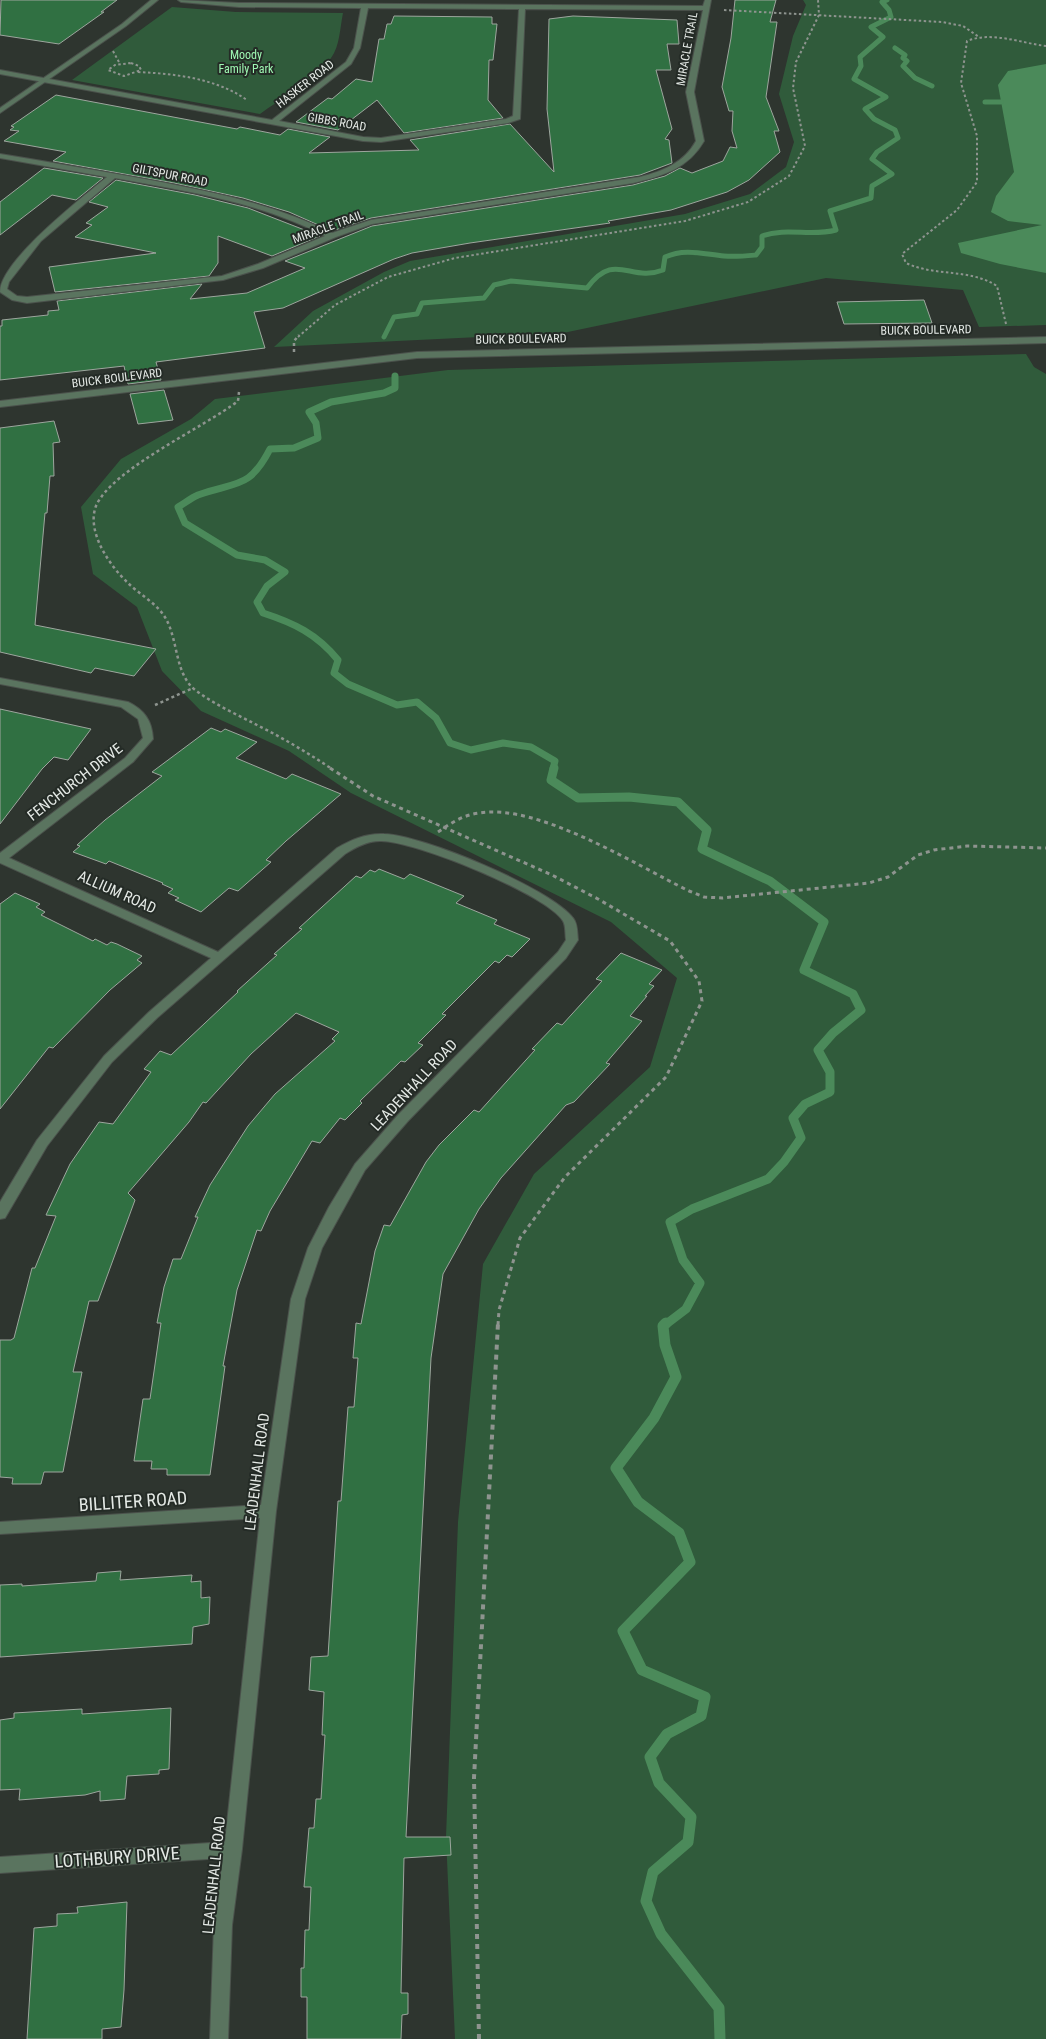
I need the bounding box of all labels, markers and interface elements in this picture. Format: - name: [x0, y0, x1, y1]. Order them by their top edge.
- street label: MIRACLE TRAIL: [674, 11, 700, 87]
- park label: Moody Family Park: [218, 48, 274, 76]
- street label: HASKER ROAD: [273, 57, 337, 111]
- street label: GIBBS ROAD: [307, 110, 368, 134]
- street label: GILTSPUR ROAD: [131, 161, 209, 189]
- street label: MIRACLE TRAIL: [291, 208, 366, 246]
- street label: BUICK BOULEVARD: [880, 322, 972, 338]
- street label: BUICK BOULEVARD: [475, 331, 567, 347]
- street label: BUICK BOULEVARD: [71, 365, 163, 390]
- street label: FENCHURCH DRIVE: [24, 739, 126, 825]
- street label: ALLIUM ROAD: [75, 867, 159, 917]
- street label: LEADENHALL ROAD: [367, 1036, 461, 1134]
- street label: LEADENHALL ROAD: [241, 1412, 273, 1532]
- street label: BILLITER ROAD: [78, 1487, 188, 1515]
- street label: LEADENHALL ROAD: [199, 1815, 229, 1935]
- street label: LOTHBURY DRIVE: [54, 1842, 180, 1872]

